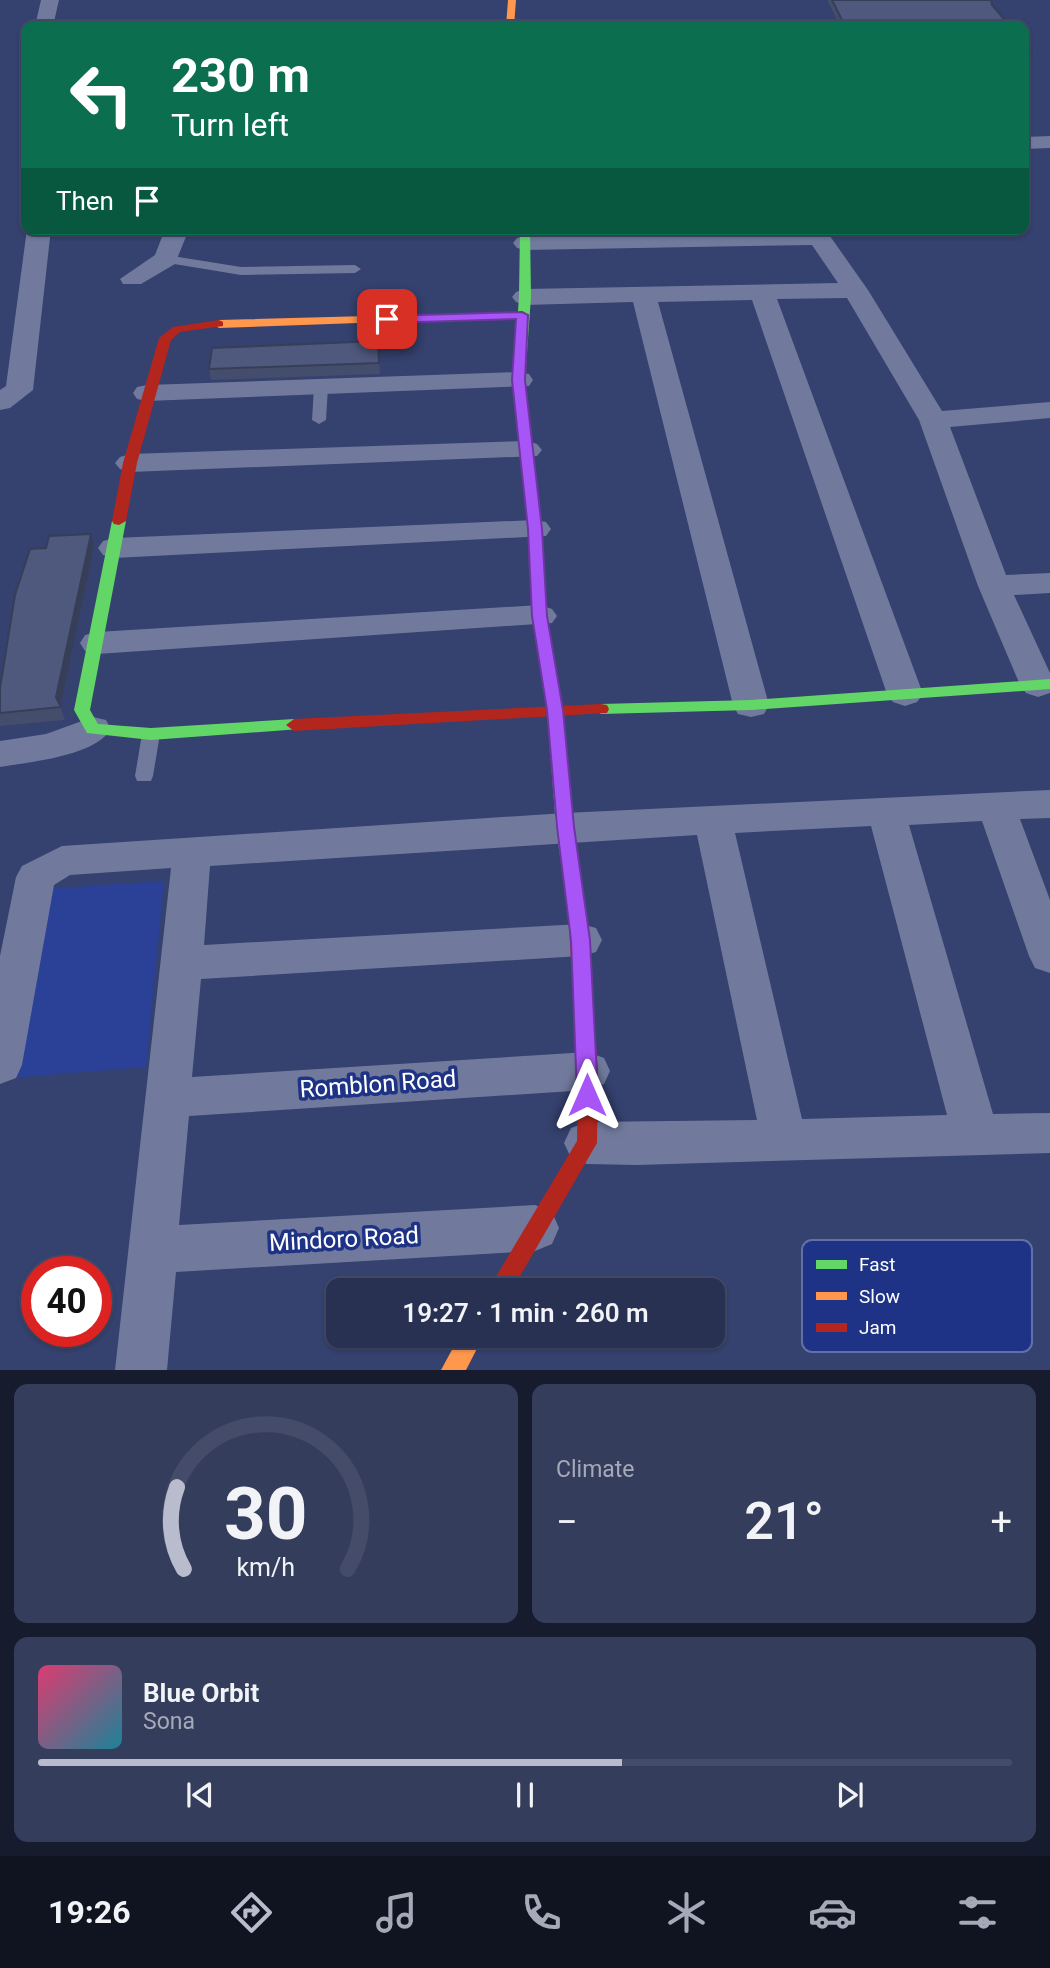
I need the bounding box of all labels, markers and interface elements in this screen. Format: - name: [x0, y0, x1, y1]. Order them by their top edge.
- text: 230 m: [171, 47, 310, 104]
- icon: left: [56, 49, 147, 140]
- text: Turn left: [171, 106, 289, 144]
- icon: arrive: [128, 182, 166, 220]
- text: Then: [56, 186, 114, 216]
- pin: [357, 289, 417, 349]
- icon: arrive: [368, 300, 406, 338]
- position arrow: [550, 1058, 624, 1132]
- street label: Romblon Road: [299, 1065, 457, 1103]
- street label: Mindoro Road: [268, 1221, 420, 1257]
- legend: [802, 1240, 1032, 1352]
- text: Fast: [859, 1253, 896, 1276]
- speed limit sign: 40: [21, 1256, 112, 1347]
- text: Slow: [859, 1285, 900, 1308]
- text: 19:27 · 1 min · 260 m: [402, 1298, 649, 1328]
- text: Jam: [859, 1316, 896, 1339]
- text: Climate: [556, 1456, 635, 1483]
- text: 30: [224, 1472, 308, 1558]
- text: 21°: [744, 1491, 824, 1552]
- text: −: [556, 1500, 578, 1544]
- text: +: [990, 1500, 1012, 1544]
- text: km/h: [237, 1553, 295, 1582]
- text: Blue Orbit: [143, 1678, 259, 1708]
- text: Sona: [143, 1708, 195, 1735]
- icon: previous: [181, 1776, 219, 1814]
- icon: pause: [506, 1776, 544, 1814]
- icon: next: [831, 1776, 869, 1814]
- icon: directions: [227, 1888, 276, 1937]
- icon: music: [372, 1888, 421, 1937]
- icon: phone: [517, 1888, 566, 1937]
- icon: climate: [662, 1888, 711, 1937]
- icon: car: [808, 1888, 857, 1937]
- icon: filters: [953, 1888, 1002, 1937]
- text: 19:26: [48, 1893, 131, 1931]

